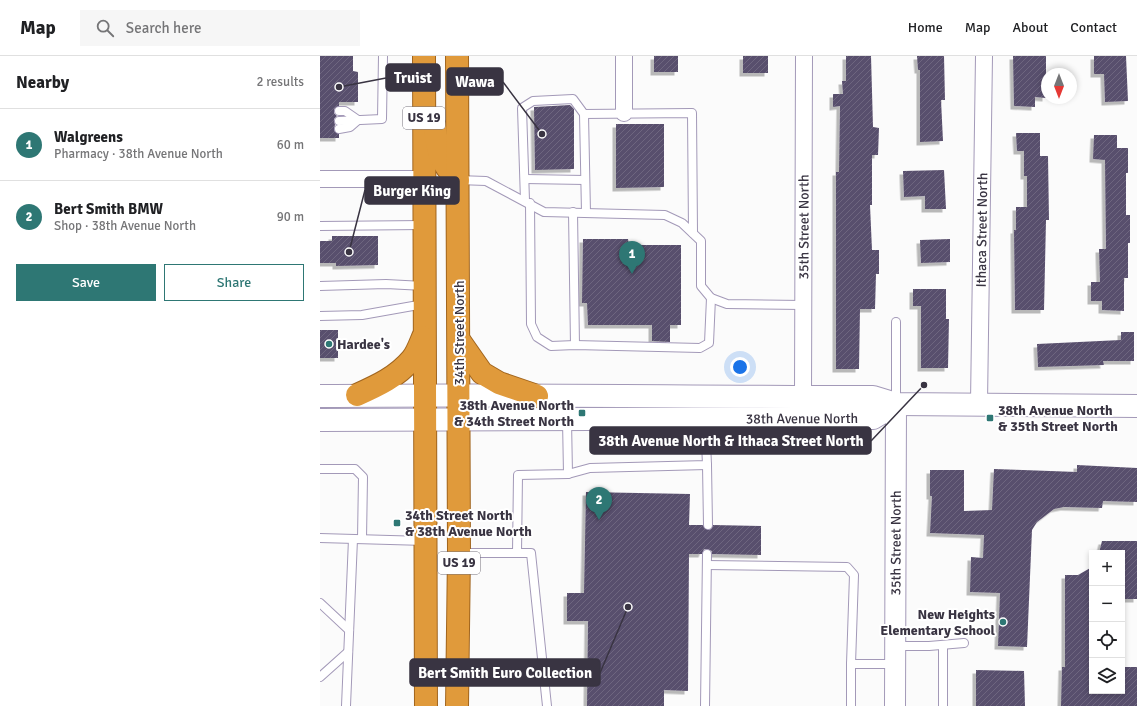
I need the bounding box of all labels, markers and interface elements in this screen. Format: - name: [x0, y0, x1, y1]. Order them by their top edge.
- search box: [80, 10, 360, 46]
- text: Map: [20, 16, 56, 40]
- icon: search: [94, 17, 116, 39]
- text: Search here: [126, 19, 201, 37]
- text: Home: [908, 19, 943, 36]
- text: Map: [965, 19, 990, 36]
- text: About: [1012, 19, 1048, 36]
- text: Contact: [1070, 19, 1117, 36]
- callout: Truist: [386, 64, 440, 91]
- callout: Wawa: [447, 68, 503, 95]
- north arrow: [1041, 68, 1077, 104]
- text: Truist: [394, 69, 432, 87]
- text: Nearby: [16, 72, 69, 93]
- text: Wawa: [455, 73, 495, 91]
- text: 2 results: [256, 74, 304, 90]
- road number: US 19: [403, 107, 445, 129]
- text: Walgreens: [54, 128, 123, 146]
- text: 1: [25, 137, 33, 153]
- text: 60 m: [277, 137, 304, 153]
- text: Pharmacy · 38th Avenue North: [54, 146, 223, 162]
- street label: Ithaca Street North: [972, 172, 991, 288]
- street label: 35th Street North: [795, 174, 812, 280]
- callout: Burger King: [365, 177, 459, 204]
- text: Burger King: [373, 182, 451, 200]
- text: Bert Smith BMW: [54, 200, 163, 218]
- text: 2: [25, 209, 33, 225]
- text: 90 m: [277, 209, 304, 225]
- text: Shop · 38th Avenue North: [54, 218, 196, 234]
- pin: 1: [619, 241, 645, 274]
- button: Save: [16, 264, 156, 301]
- button: Share: [164, 264, 304, 301]
- street label: 34th Street North: [451, 280, 468, 386]
- place label: Hardee's: [337, 336, 390, 353]
- marker: Hardee's: [324, 339, 334, 349]
- your location: [730, 357, 750, 377]
- place label: 38th Avenue North & 34th Street North: [454, 397, 574, 430]
- place label: 38th Avenue North & 35th Street North: [998, 402, 1118, 435]
- marker: 38th Avenue North & 34th Street North: [577, 408, 587, 418]
- street label: 38th Avenue North: [746, 410, 858, 427]
- marker: 38th Avenue North & 35th Street North: [985, 413, 995, 423]
- callout: 38th Avenue North & Ithaca Street North: [590, 427, 871, 454]
- text: 38th Avenue North & Ithaca Street North: [598, 432, 864, 450]
- pin: 2: [586, 487, 612, 520]
- street label: 35th Street North: [887, 490, 904, 596]
- place label: 34th Street North & 38th Avenue North: [405, 507, 532, 540]
- marker: 34th Street North & 38th Avenue North: [392, 518, 402, 528]
- map controls: [1089, 550, 1125, 694]
- button: +: [1089, 550, 1125, 586]
- road number: US 19: [438, 552, 480, 574]
- button: −: [1089, 586, 1125, 622]
- place label: New Heights Elementary School: [880, 606, 996, 639]
- marker: New Heights Elementary School: [998, 617, 1008, 627]
- button: locate: [1089, 622, 1125, 658]
- button: layers: [1089, 658, 1125, 694]
- callout: Bert Smith Euro Collection: [410, 659, 600, 686]
- text: Bert Smith Euro Collection: [418, 664, 592, 682]

